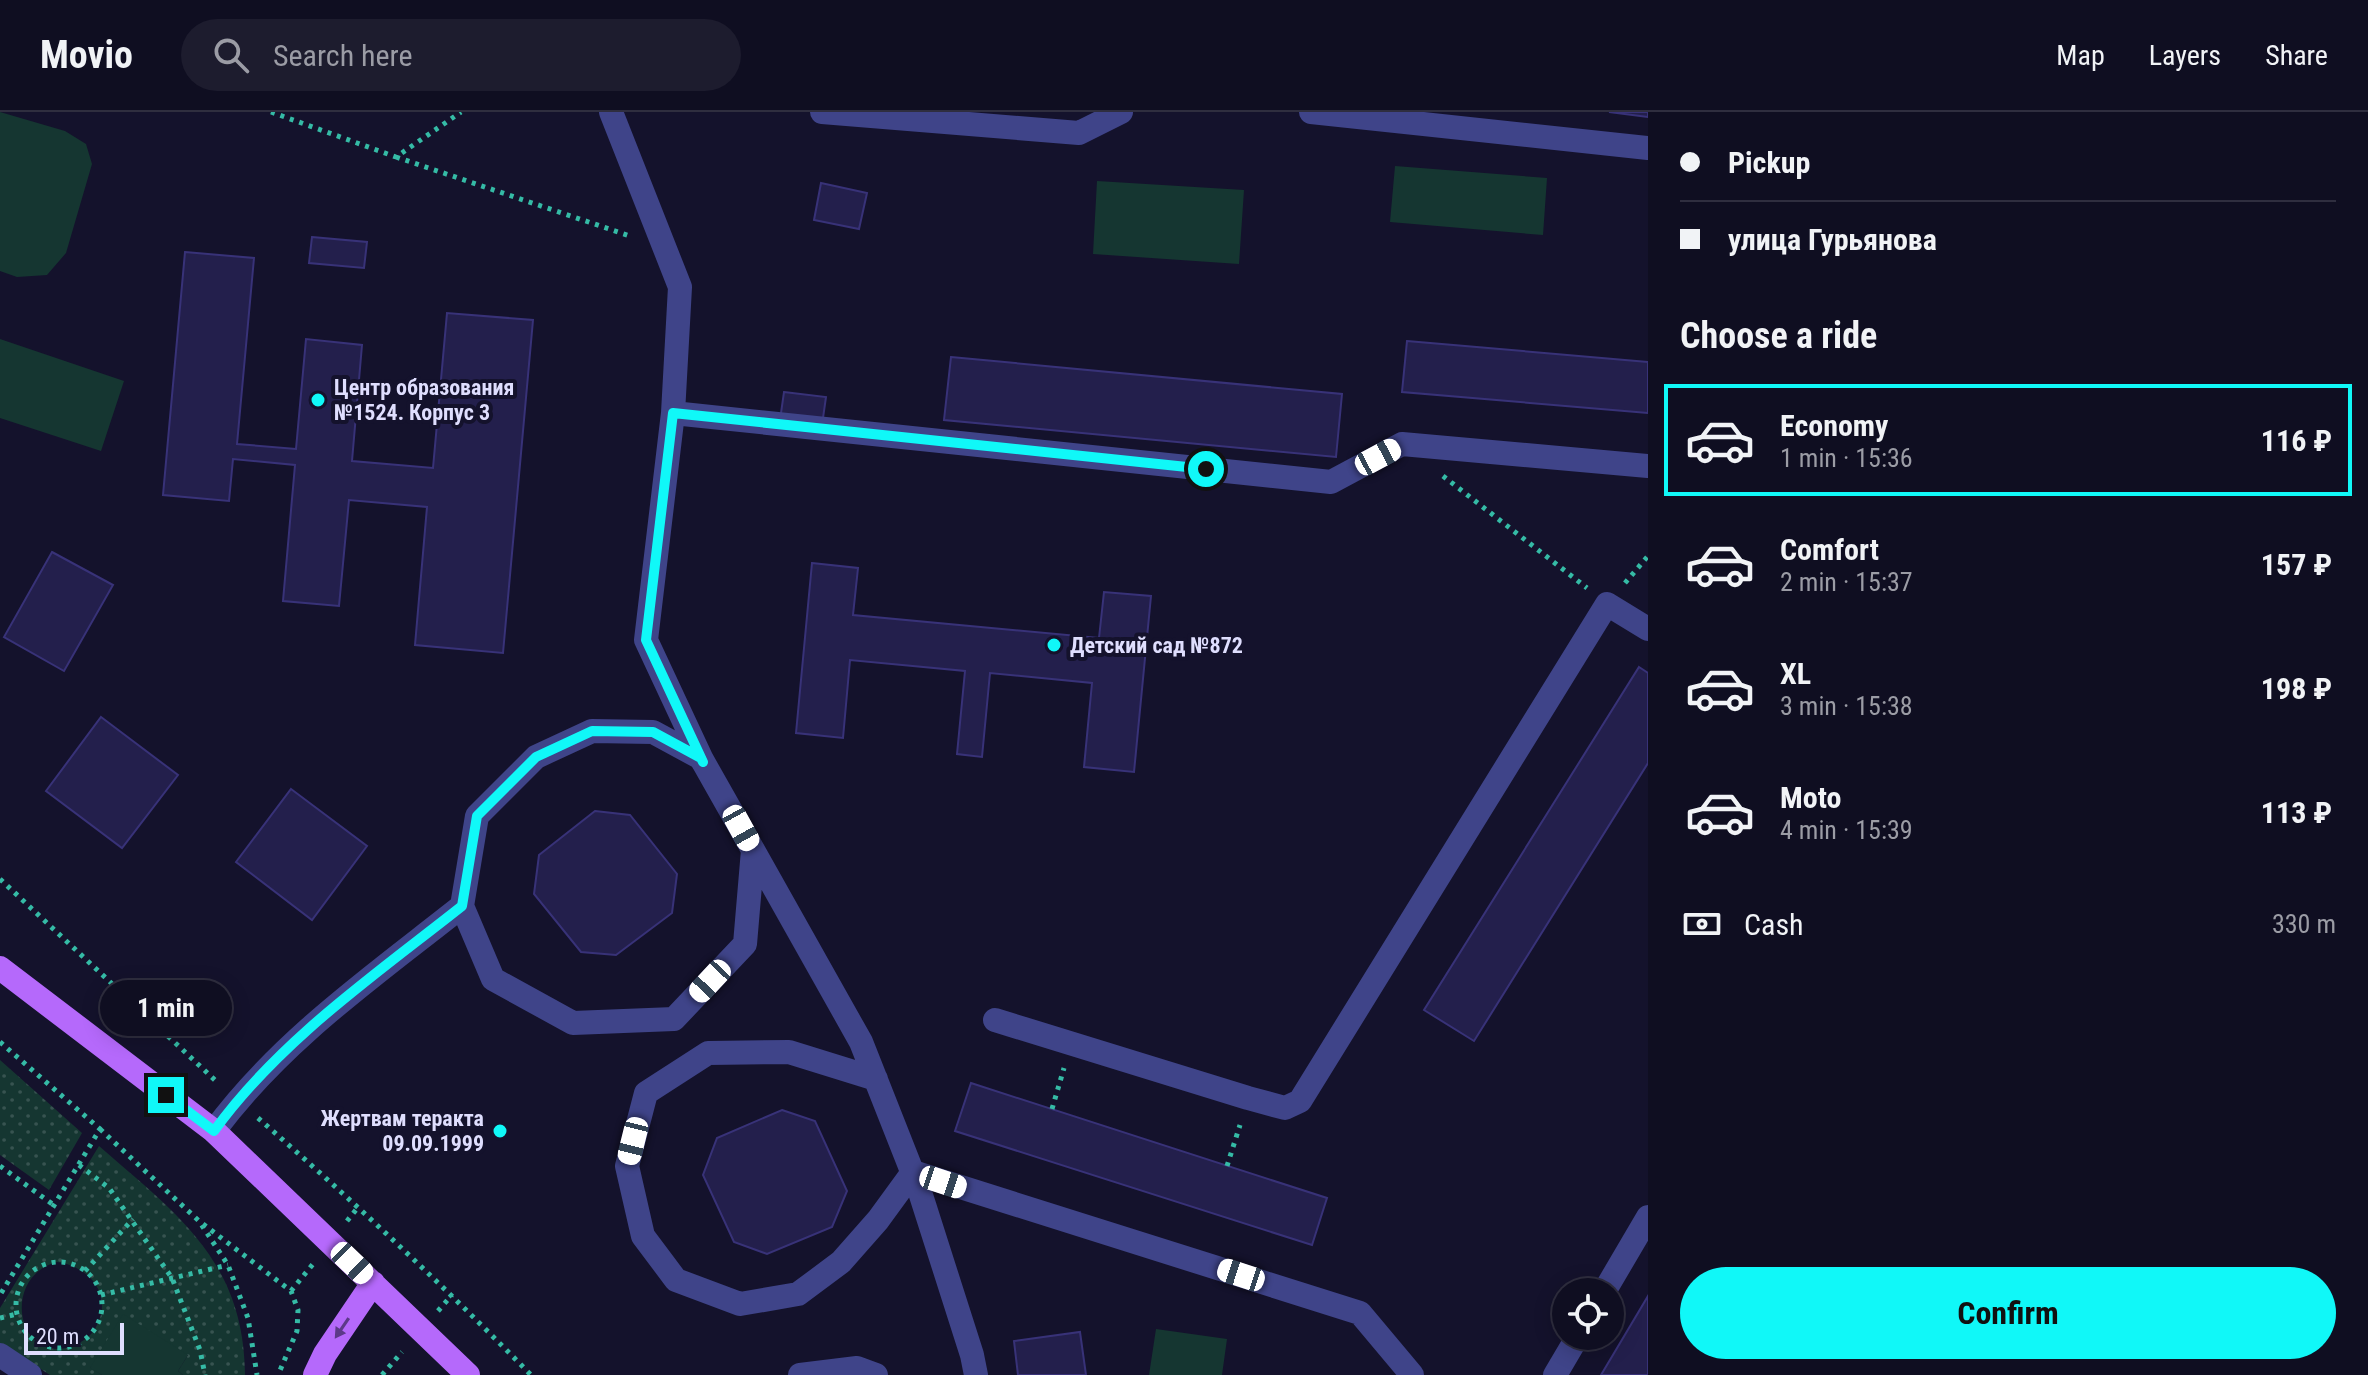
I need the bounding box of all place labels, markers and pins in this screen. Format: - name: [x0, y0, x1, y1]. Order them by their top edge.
- place label: Центр образования №1524. Корпус 3: [334, 375, 514, 425]
- marker: Центр образования №1524. Корпус 3: [309, 391, 327, 409]
- place label: Детский сад №872: [1070, 633, 1243, 658]
- marker: Детский сад №872: [1045, 636, 1063, 654]
- place label: Жертвам теракта 09.09.1999: [321, 1106, 484, 1156]
- marker: Жертвам теракта 09.09.1999: [491, 1122, 509, 1140]

